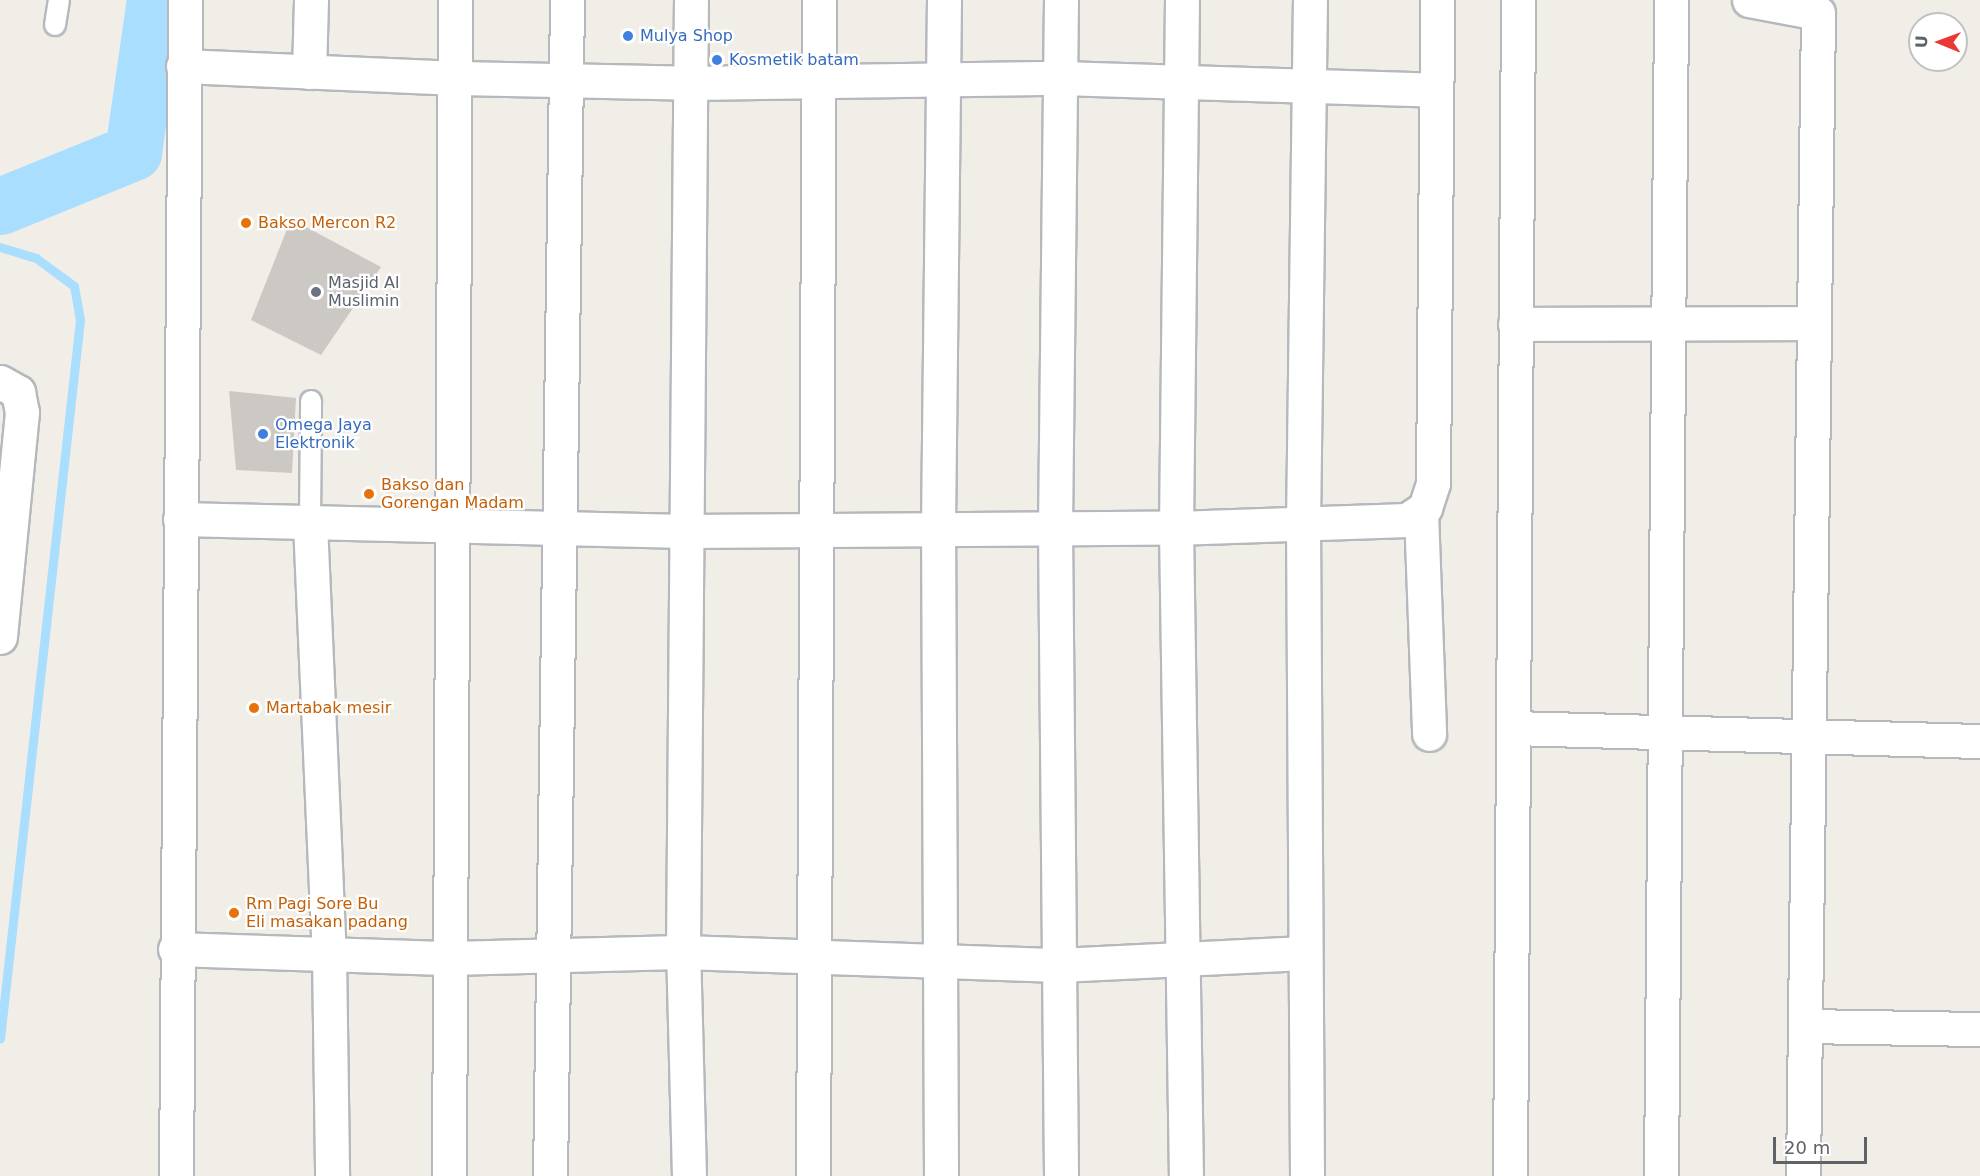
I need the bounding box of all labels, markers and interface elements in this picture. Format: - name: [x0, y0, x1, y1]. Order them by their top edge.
- north arrow: [1908, 12, 1968, 72]
- place label: Mulya Shop: [640, 26, 733, 46]
- marker: Mulya Shop: [621, 29, 635, 43]
- text: U: [1912, 35, 1931, 48]
- place label: Kosmetik batam: [729, 50, 859, 70]
- marker: Kosmetik batam: [710, 53, 724, 67]
- place label: Bakso Mercon R2: [258, 213, 396, 233]
- marker: Bakso Mercon R2: [239, 216, 253, 230]
- place label: Masjid Al Muslimin: [328, 273, 399, 311]
- marker: Masjid Al Muslimin: [309, 285, 323, 299]
- place label: Omega Jaya Elektronik: [275, 415, 372, 453]
- marker: Omega Jaya Elektronik: [256, 427, 270, 441]
- place label: Bakso dan Gorengan Madam: [381, 475, 524, 513]
- marker: Bakso dan Gorengan Madam: [362, 487, 376, 501]
- place label: Martabak mesir: [266, 698, 391, 718]
- marker: Martabak mesir: [247, 701, 261, 715]
- place label: Rm Pagi Sore Bu Eli masakan padang: [246, 894, 408, 932]
- marker: Rm Pagi Sore Bu Eli masakan padang: [227, 906, 241, 920]
- scale bar: [1776, 1125, 1870, 1163]
- text: 20 m: [1784, 1137, 1830, 1158]

